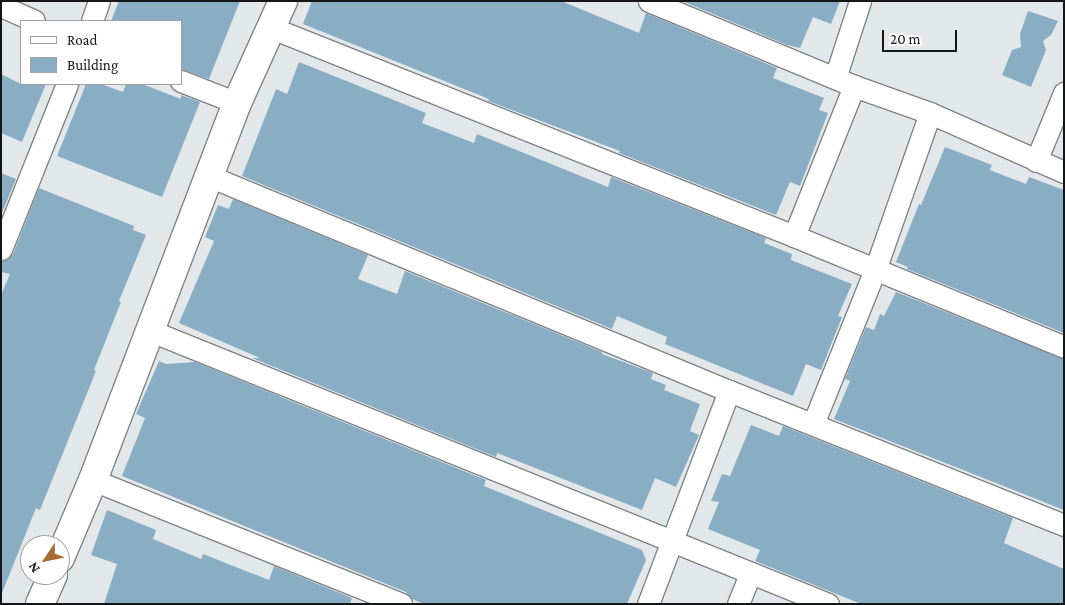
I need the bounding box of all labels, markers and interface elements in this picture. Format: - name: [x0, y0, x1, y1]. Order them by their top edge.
- legend: [20, 20, 182, 85]
- scale bar: [885, 20, 960, 52]
- text: 20 m: [890, 31, 921, 47]
- text: Road: [67, 32, 97, 48]
- text: Building: [67, 57, 118, 73]
- north arrow: [20, 535, 70, 585]
- text: N: [24, 559, 43, 576]

